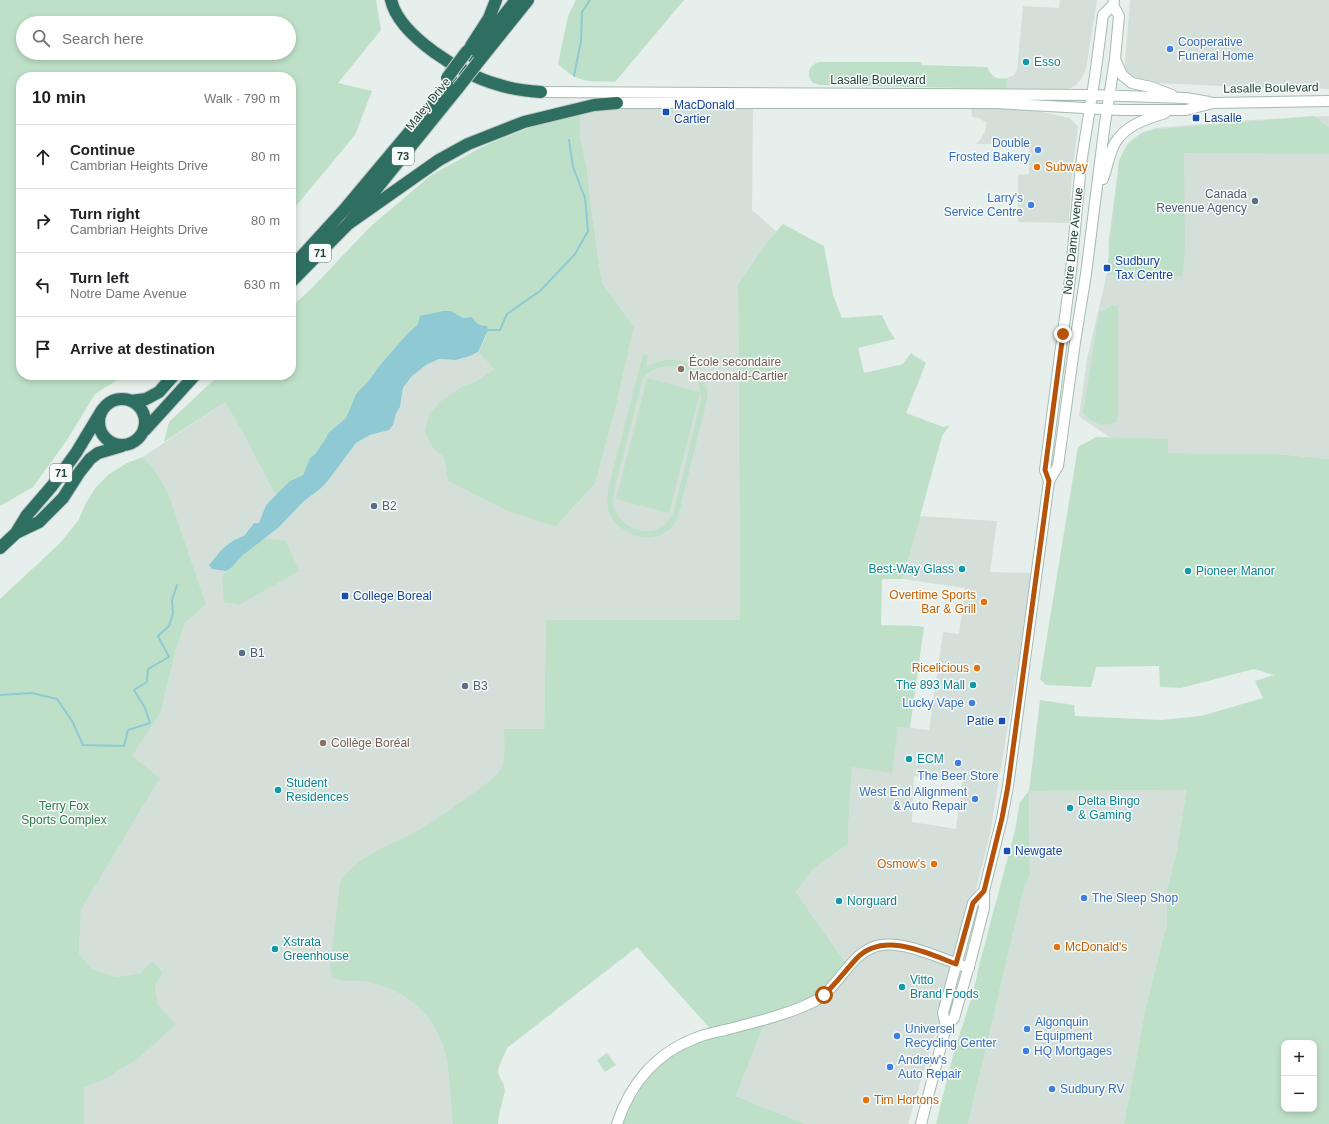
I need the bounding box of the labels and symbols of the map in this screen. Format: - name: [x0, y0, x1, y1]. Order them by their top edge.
- place label: Cooperative Funeral Home: [1178, 35, 1254, 63]
- marker: Cooperative Funeral Home: [1165, 44, 1175, 54]
- place label: Esso: [1034, 55, 1061, 69]
- marker: Esso: [1021, 57, 1031, 67]
- street label: Lasalle Boulevard: [830, 73, 926, 87]
- street label: Maley Drive: [403, 75, 454, 133]
- street label: Lasalle Boulevard: [1223, 80, 1319, 96]
- place label: MacDonald Cartier: [674, 98, 735, 126]
- marker: MacDonald Cartier: [661, 107, 671, 117]
- place label: Lasalle: [1204, 111, 1242, 125]
- marker: Lasalle: [1191, 113, 1201, 123]
- place label: Double Frosted Bakery: [949, 136, 1030, 164]
- marker: Double Frosted Bakery: [1033, 145, 1043, 155]
- road number: 73: [392, 147, 414, 165]
- place label: Subway: [1045, 160, 1088, 174]
- marker: Subway: [1032, 162, 1042, 172]
- street label: Notre Dame Avenue: [1060, 186, 1086, 295]
- place label: Canada Revenue Agency: [1156, 187, 1247, 215]
- place label: Larry's Service Centre: [944, 191, 1023, 219]
- marker: Canada Revenue Agency: [1250, 196, 1260, 206]
- marker: Larry's Service Centre: [1026, 200, 1036, 210]
- road number: 71: [309, 244, 331, 262]
- place label: Sudbury Tax Centre: [1115, 254, 1173, 282]
- marker: Sudbury Tax Centre: [1102, 263, 1112, 273]
- route end: [1054, 325, 1072, 343]
- place label: École secondaire Macdonald-Cartier: [689, 354, 788, 383]
- marker: École secondaire Macdonald-Cartier: [676, 364, 686, 374]
- road number: 71: [50, 464, 72, 482]
- place label: B2: [382, 499, 397, 513]
- marker: B2: [369, 501, 379, 511]
- place label: Best-Way Glass: [868, 562, 954, 576]
- marker: Best-Way Glass: [957, 564, 967, 574]
- place label: Pioneer Manor: [1196, 564, 1275, 578]
- marker: Pioneer Manor: [1183, 566, 1193, 576]
- place label: Overtime Sports Bar & Grill: [889, 588, 976, 616]
- place label: College Boreal: [353, 589, 432, 603]
- marker: College Boreal: [340, 591, 350, 601]
- marker: Overtime Sports Bar & Grill: [979, 597, 989, 607]
- place label: B1: [250, 646, 265, 660]
- marker: B1: [237, 648, 247, 658]
- place label: Ricelicious: [912, 661, 969, 675]
- marker: Ricelicious: [972, 663, 982, 673]
- place label: The 893 Mall: [896, 678, 965, 692]
- place label: B3: [473, 679, 488, 693]
- marker: The 893 Mall: [968, 680, 978, 690]
- marker: B3: [460, 681, 470, 691]
- place label: Lucky Vape: [902, 696, 964, 710]
- marker: Lucky Vape: [967, 698, 977, 708]
- place label: Patie: [967, 714, 994, 728]
- marker: Patie: [997, 716, 1007, 726]
- place label: Collège Boréal: [331, 736, 410, 750]
- marker: Collège Boréal: [318, 738, 328, 748]
- place label: ECM: [917, 752, 944, 766]
- marker: ECM: [904, 754, 914, 764]
- marker: The Beer Store: [953, 758, 963, 768]
- place label: The Beer Store: [917, 769, 999, 783]
- place label: Student Residences: [286, 776, 349, 804]
- marker: Student Residences: [273, 785, 283, 795]
- place label: West End Alignment & Auto Repair: [859, 785, 968, 813]
- marker: West End Alignment & Auto Repair: [970, 794, 980, 804]
- place label: Delta Bingo & Gaming: [1078, 794, 1140, 822]
- park label: Terry Fox Sports Complex: [21, 799, 107, 827]
- marker: Delta Bingo & Gaming: [1065, 803, 1075, 813]
- place label: Newgate: [1015, 844, 1063, 858]
- marker: Newgate: [1002, 846, 1012, 856]
- place label: Osmow's: [877, 857, 926, 871]
- marker: Osmow's: [929, 859, 939, 869]
- place label: The Sleep Shop: [1092, 891, 1178, 905]
- marker: The Sleep Shop: [1079, 893, 1089, 903]
- place label: Norguard: [847, 894, 897, 908]
- marker: Norguard: [834, 896, 844, 906]
- place label: Xstrata Greenhouse: [283, 935, 349, 963]
- place label: McDonald's: [1065, 940, 1127, 954]
- marker: McDonald's: [1052, 942, 1062, 952]
- marker: Xstrata Greenhouse: [270, 944, 280, 954]
- place label: Vitto Brand Foods: [910, 973, 979, 1001]
- marker: Vitto Brand Foods: [897, 982, 907, 992]
- route start: [815, 986, 833, 1004]
- place label: Algonquin Equipment: [1035, 1015, 1093, 1043]
- place label: Universel Recycling Center: [905, 1022, 996, 1050]
- marker: Algonquin Equipment: [1022, 1024, 1032, 1034]
- marker: Universel Recycling Center: [892, 1031, 902, 1041]
- place label: HQ Mortgages: [1034, 1044, 1112, 1058]
- marker: HQ Mortgages: [1021, 1046, 1031, 1056]
- place label: Andrew's Auto Repair: [898, 1053, 961, 1081]
- marker: Andrew's Auto Repair: [885, 1062, 895, 1072]
- place label: Sudbury RV: [1060, 1082, 1124, 1096]
- marker: Sudbury RV: [1047, 1084, 1057, 1094]
- place label: Tim Hortons: [874, 1093, 939, 1107]
- marker: Tim Hortons: [861, 1095, 871, 1105]

